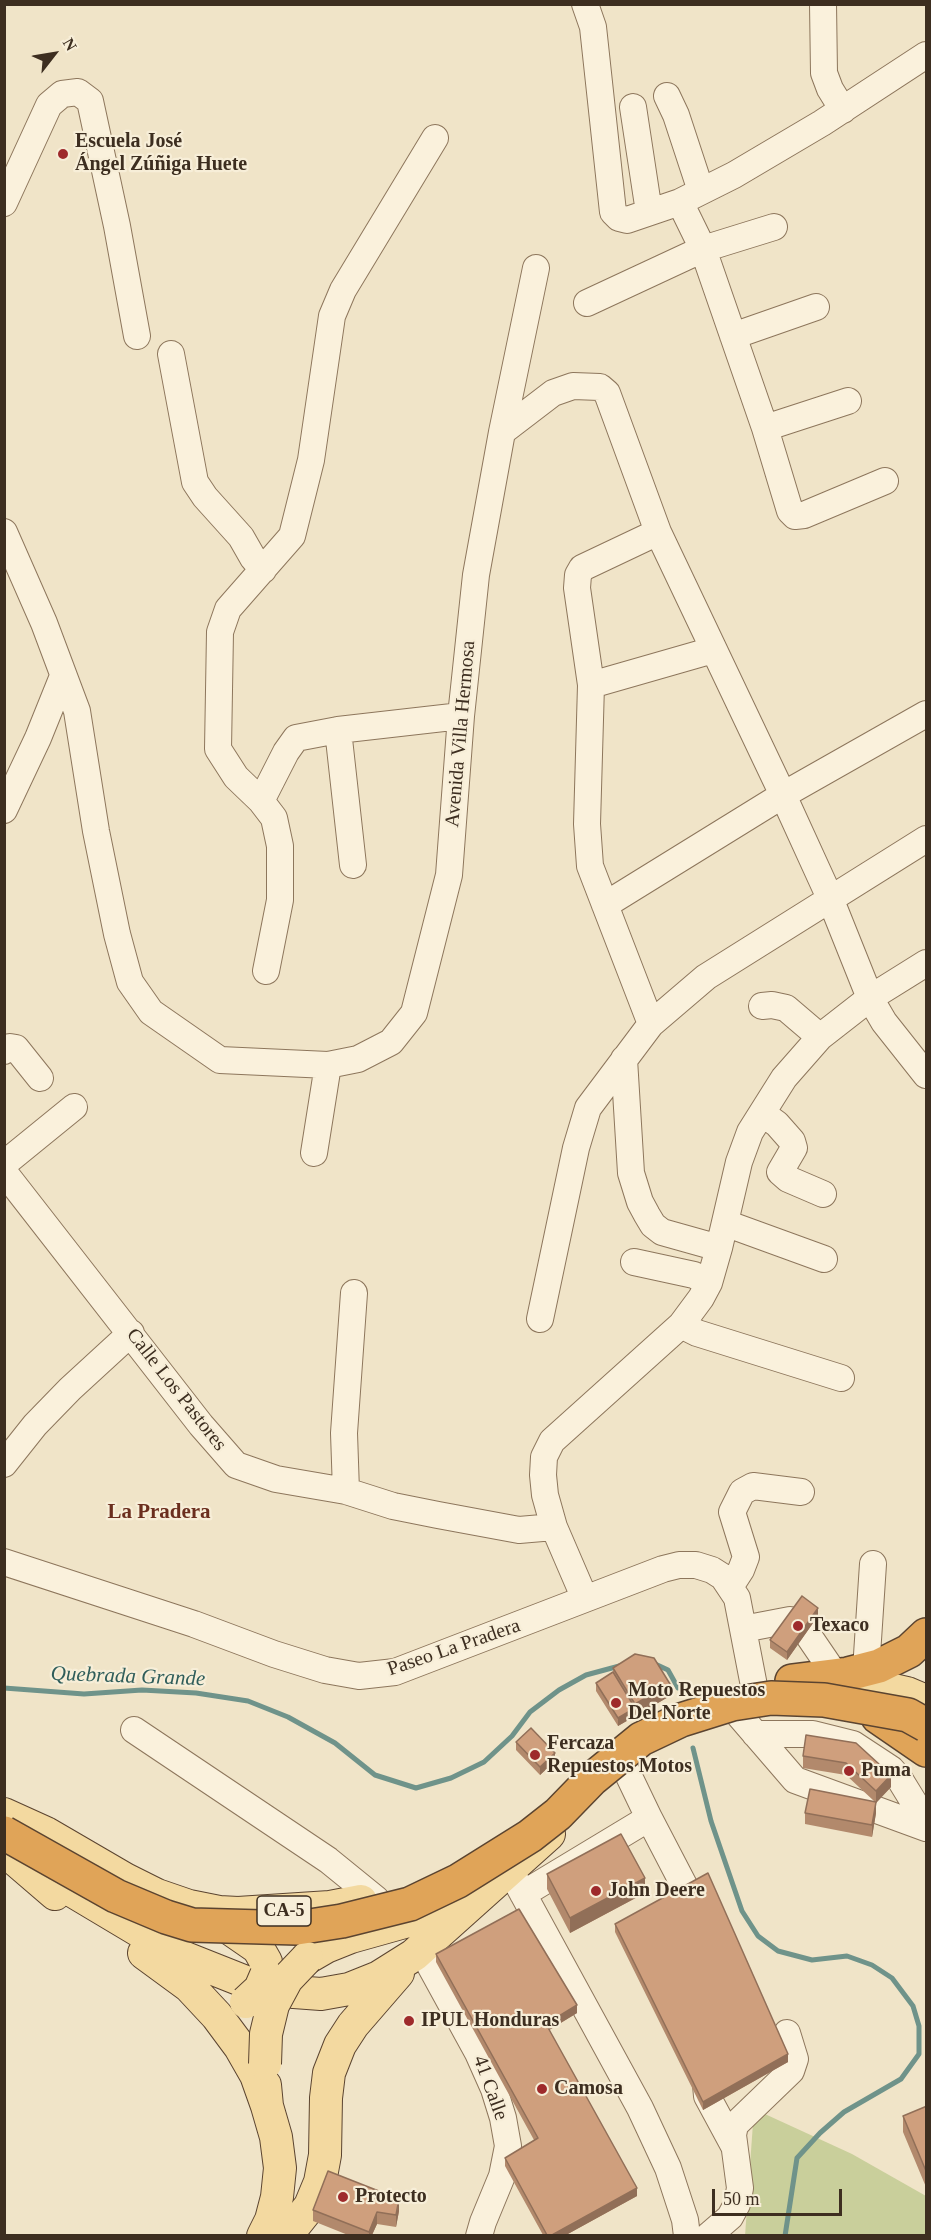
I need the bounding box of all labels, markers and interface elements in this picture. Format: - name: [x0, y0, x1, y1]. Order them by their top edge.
- north arrow: [24, 24, 84, 84]
- text: N: [60, 35, 80, 54]
- place label: Escuela José Ángel Zúñiga Huete: [75, 130, 247, 177]
- marker: Escuela José Ángel Zúñiga Huete: [56, 147, 70, 161]
- street label: Avenida Villa Hermosa: [441, 640, 481, 828]
- street label: Calle Los Pastores: [121, 1324, 231, 1456]
- district label: La Pradera: [107, 1500, 211, 1526]
- street label: Paseo La Pradera: [384, 1614, 524, 1682]
- place label: Texaco: [810, 1614, 869, 1638]
- marker: Texaco: [791, 1619, 805, 1633]
- water label: Quebrada Grande: [50, 1662, 206, 1692]
- place label: Moto Repuestos Del Norte: [628, 1679, 765, 1726]
- marker: Moto Repuestos Del Norte: [609, 1696, 623, 1710]
- place label: Fercaza Repuestos Motos: [547, 1732, 692, 1779]
- marker: Fercaza Repuestos Motos: [528, 1748, 542, 1762]
- place label: Puma: [861, 1759, 911, 1783]
- marker: Puma: [842, 1764, 856, 1778]
- place label: John Deere: [608, 1879, 705, 1903]
- marker: John Deere: [589, 1884, 603, 1898]
- road number: CA-5: [257, 1896, 311, 1926]
- place label: IPUL Honduras: [421, 2009, 559, 2033]
- marker: IPUL Honduras: [402, 2014, 416, 2028]
- street label: 41 Calle: [467, 2052, 513, 2124]
- place label: Camosa: [554, 2077, 623, 2101]
- marker: Camosa: [535, 2082, 549, 2096]
- scale bar: [715, 2177, 846, 2215]
- place label: Protecto: [355, 2185, 427, 2209]
- text: 50 m: [723, 2189, 760, 2209]
- marker: Protecto: [336, 2190, 350, 2204]

